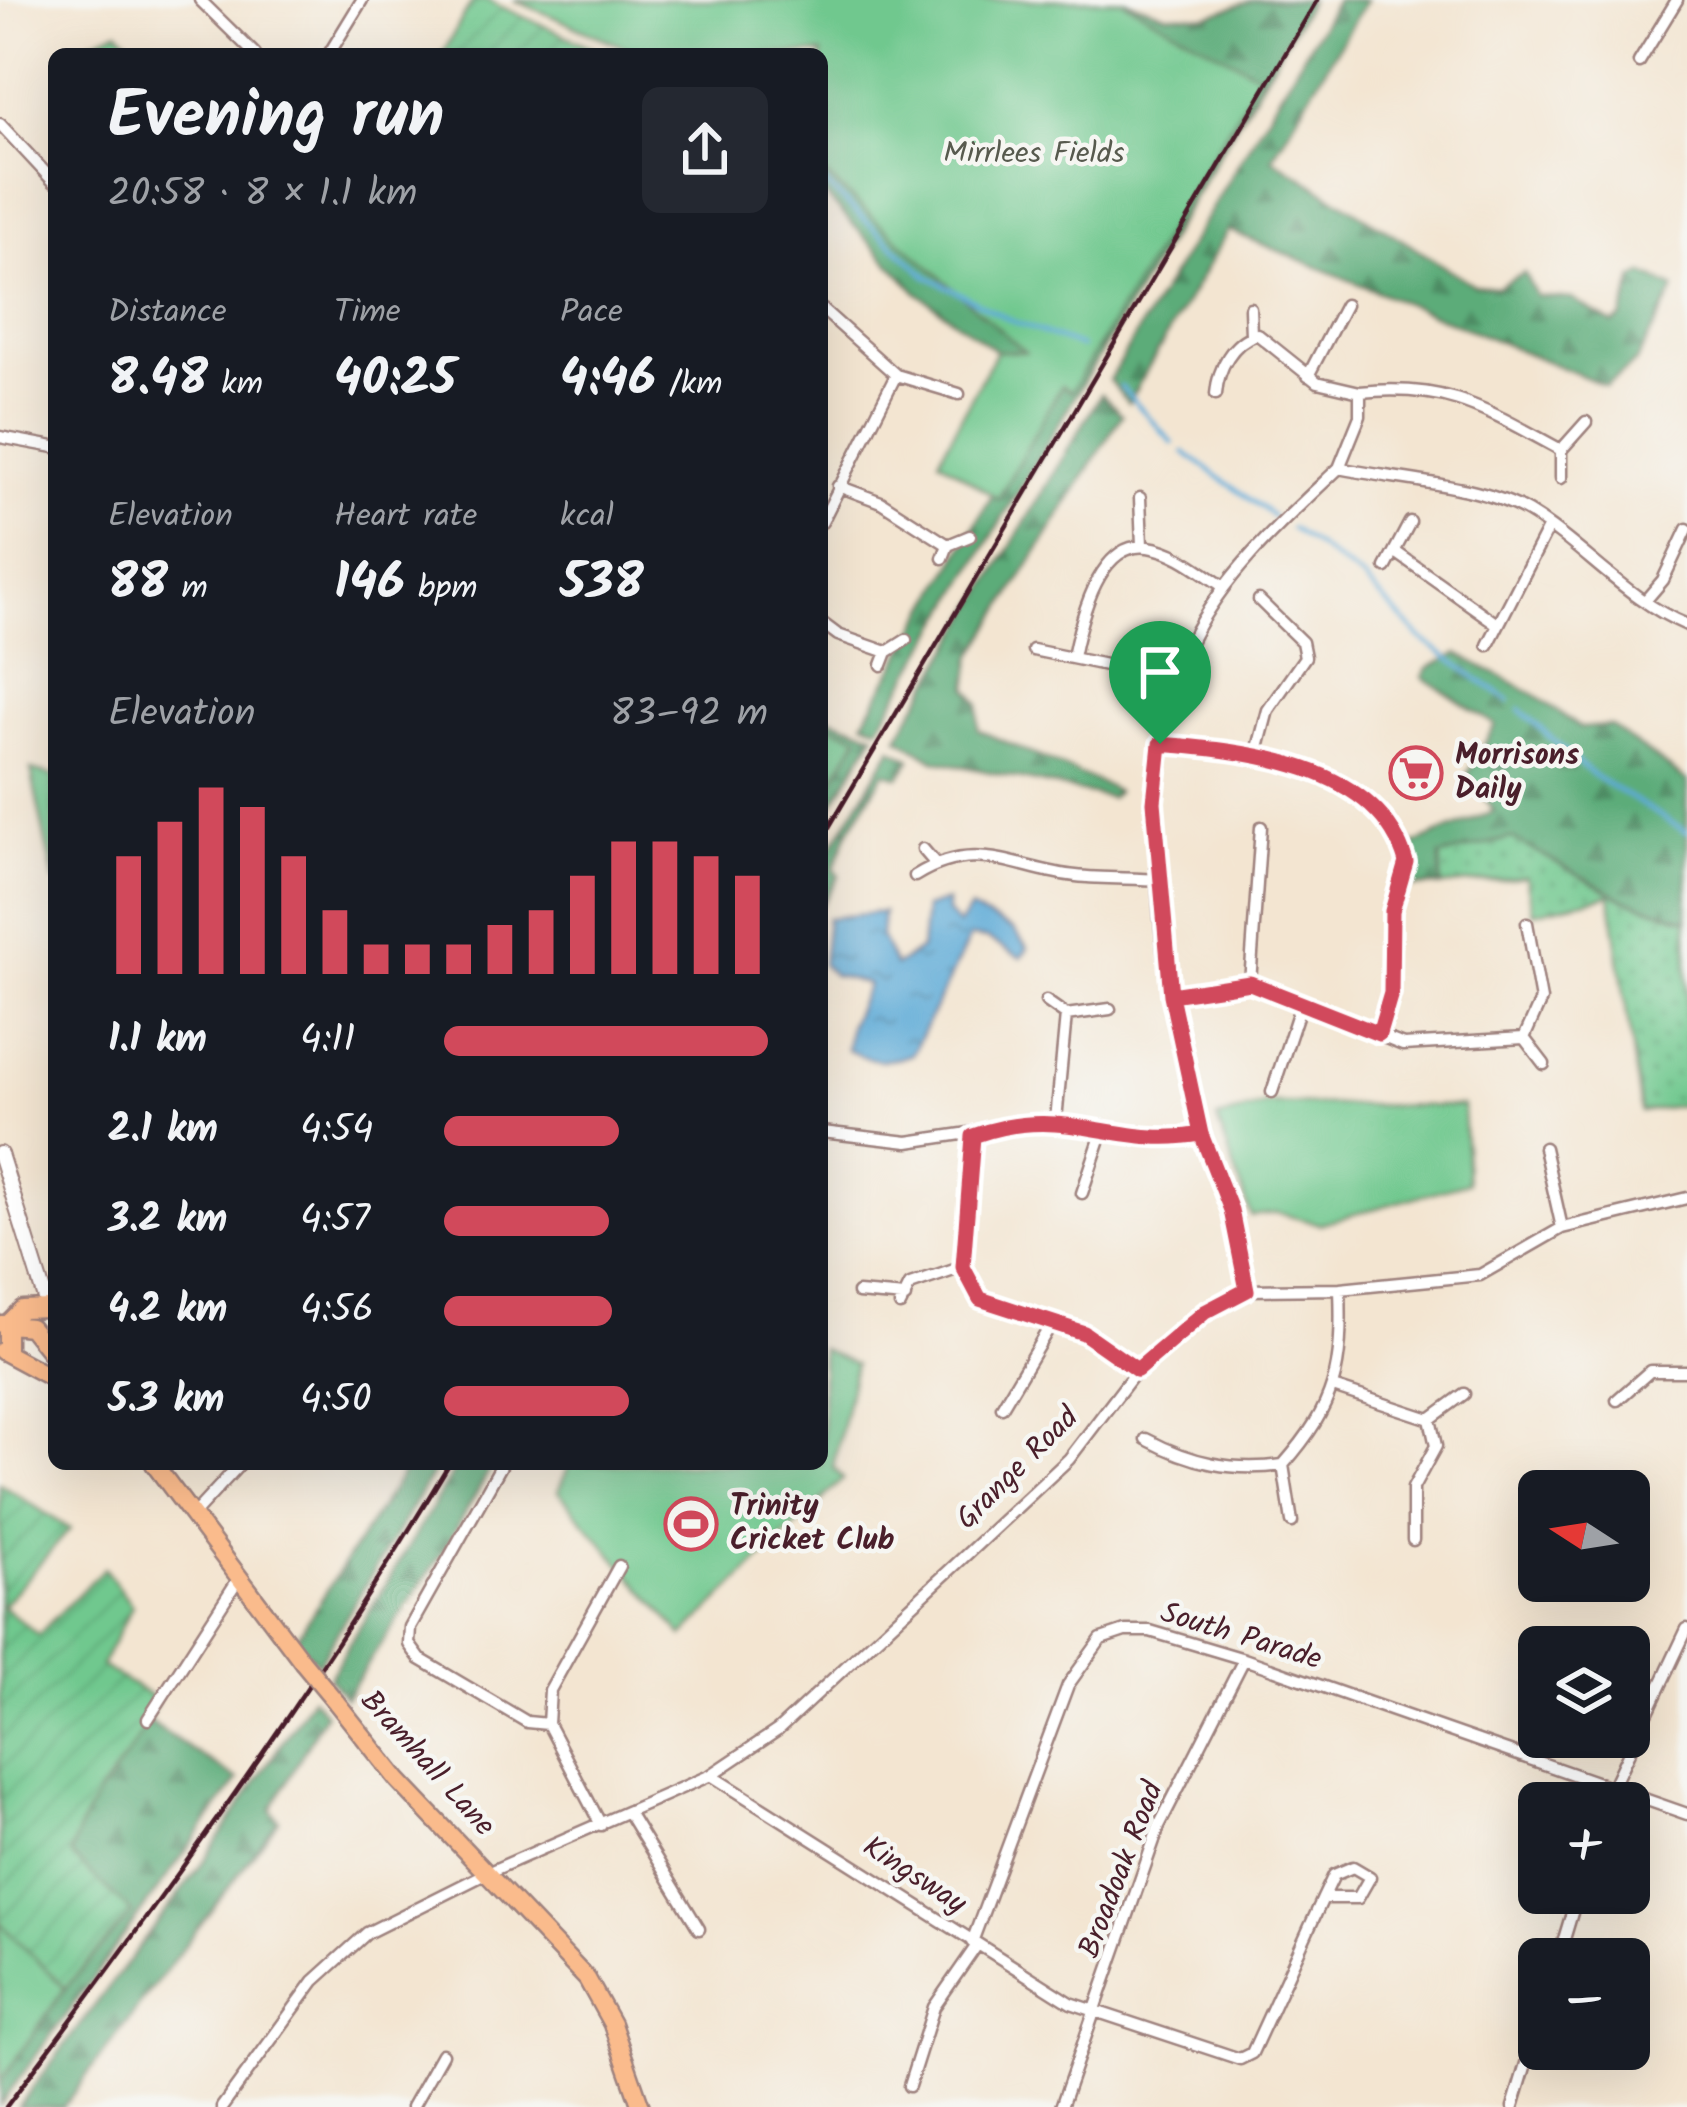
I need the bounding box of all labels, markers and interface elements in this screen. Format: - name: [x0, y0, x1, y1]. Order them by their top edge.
- text: Evening run: [108, 66, 444, 171]
- button: share: [642, 87, 768, 213]
- park label: Mirrlees Fields: [943, 130, 1125, 178]
- text: 20:58 · 8 × 1.1 km: [108, 164, 417, 226]
- text: Distance: [108, 287, 227, 340]
- text: Time: [334, 287, 401, 340]
- text: Pace: [560, 287, 623, 340]
- text: 8.48: [108, 340, 208, 421]
- text: 40:25: [334, 340, 456, 421]
- text: 4:46: [560, 340, 656, 421]
- text: km: [208, 359, 263, 412]
- text: /km: [656, 359, 722, 412]
- text: Elevation: [108, 491, 233, 544]
- text: Heart rate: [334, 491, 477, 544]
- text: kcal: [560, 491, 614, 544]
- text: 88: [108, 544, 168, 625]
- text: 146: [334, 544, 405, 625]
- text: 538: [560, 544, 644, 625]
- text: m: [168, 563, 208, 616]
- text: bpm: [405, 563, 477, 616]
- pin: [1109, 621, 1211, 744]
- icon: arrive: [1127, 639, 1193, 705]
- text: Elevation: [108, 684, 256, 746]
- text: 83–92 m: [610, 684, 768, 746]
- place label: Morrisons Daily: [1455, 732, 1579, 814]
- supermarket icon: Morrisons Daily: [1388, 745, 1444, 801]
- text: 1.1 km: [108, 1010, 207, 1072]
- text: 4:11: [300, 1010, 356, 1072]
- text: 2.1 km: [108, 1100, 218, 1162]
- text: 4:54: [300, 1100, 374, 1162]
- text: 3.2 km: [108, 1190, 228, 1252]
- text: 4:57: [300, 1190, 370, 1252]
- text: 4.2 km: [108, 1280, 227, 1342]
- text: 4:56: [300, 1280, 374, 1342]
- text: 5.3 km: [108, 1370, 225, 1432]
- text: 4:50: [300, 1370, 372, 1432]
- street label: Grange Road: [945, 1395, 1092, 1542]
- north arrow: [1518, 1470, 1650, 1602]
- map controls: [1518, 1470, 1650, 2070]
- place label: Trinity Cricket Club: [730, 1483, 894, 1565]
- sports icon: Trinity Cricket Club: [663, 1496, 719, 1552]
- street label: South Parade: [1154, 1590, 1328, 1684]
- button: layers: [1518, 1626, 1650, 1758]
- street label: Bramhall Lane: [348, 1680, 506, 1848]
- street label: Broadoak Road: [1066, 1774, 1178, 1965]
- button: +: [1518, 1782, 1650, 1914]
- street label: Kingsway: [852, 1824, 977, 1928]
- button: −: [1518, 1938, 1650, 2070]

